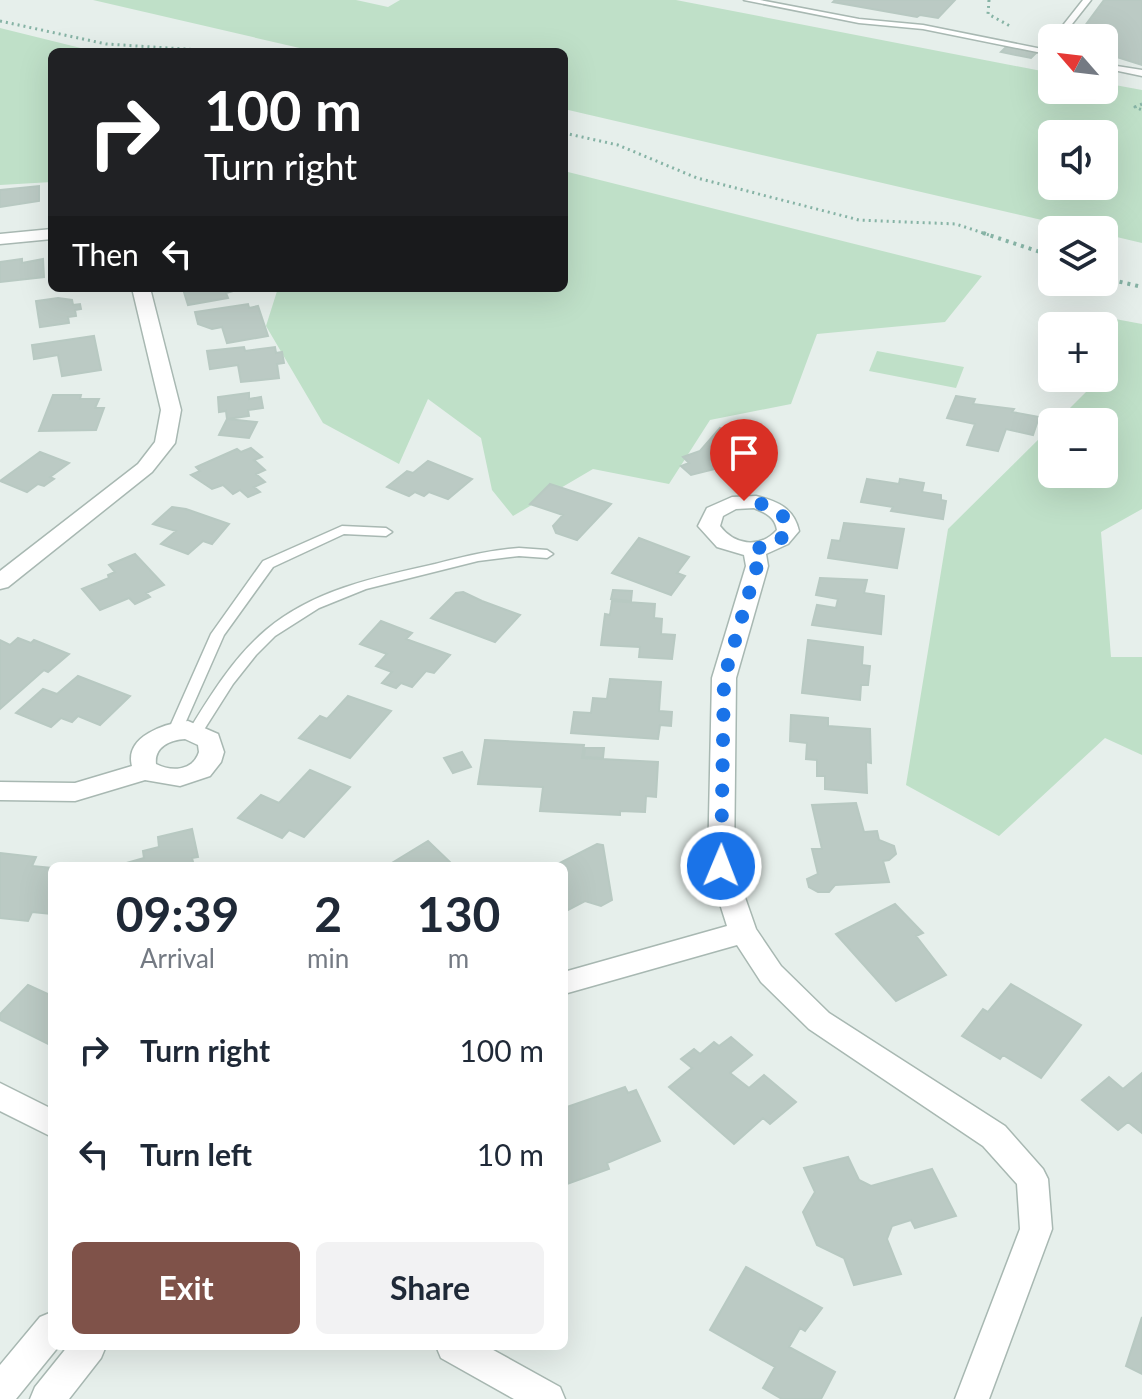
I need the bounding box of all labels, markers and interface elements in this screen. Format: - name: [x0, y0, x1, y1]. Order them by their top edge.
- north arrow: [1038, 24, 1118, 104]
- map controls: [1038, 24, 1118, 488]
- text: 100 m: [204, 76, 362, 143]
- icon: right: [72, 80, 176, 184]
- button: sound: [1038, 120, 1118, 200]
- text: Turn right: [204, 144, 357, 188]
- button: layers: [1038, 216, 1118, 296]
- icon: left: [155, 232, 199, 276]
- text: Then: [72, 236, 139, 272]
- button: +: [1038, 312, 1118, 392]
- button: −: [1038, 408, 1118, 488]
- pin: [710, 419, 778, 501]
- icon: arrive: [722, 431, 766, 475]
- position arrow: [679, 824, 763, 908]
- text: 09:39: [116, 885, 239, 942]
- text: 2: [314, 885, 342, 942]
- text: 130: [417, 885, 500, 942]
- text: Arrival: [140, 942, 215, 974]
- text: min: [307, 942, 349, 974]
- text: m: [448, 942, 469, 974]
- icon: right: [72, 1028, 116, 1072]
- text: Turn right: [140, 1032, 270, 1068]
- text: 100 m: [459, 1032, 544, 1068]
- icon: left: [72, 1132, 116, 1176]
- text: Turn left: [140, 1136, 252, 1172]
- text: 10 m: [477, 1136, 544, 1172]
- button: Exit: [72, 1242, 300, 1334]
- button: Share: [316, 1242, 544, 1334]

